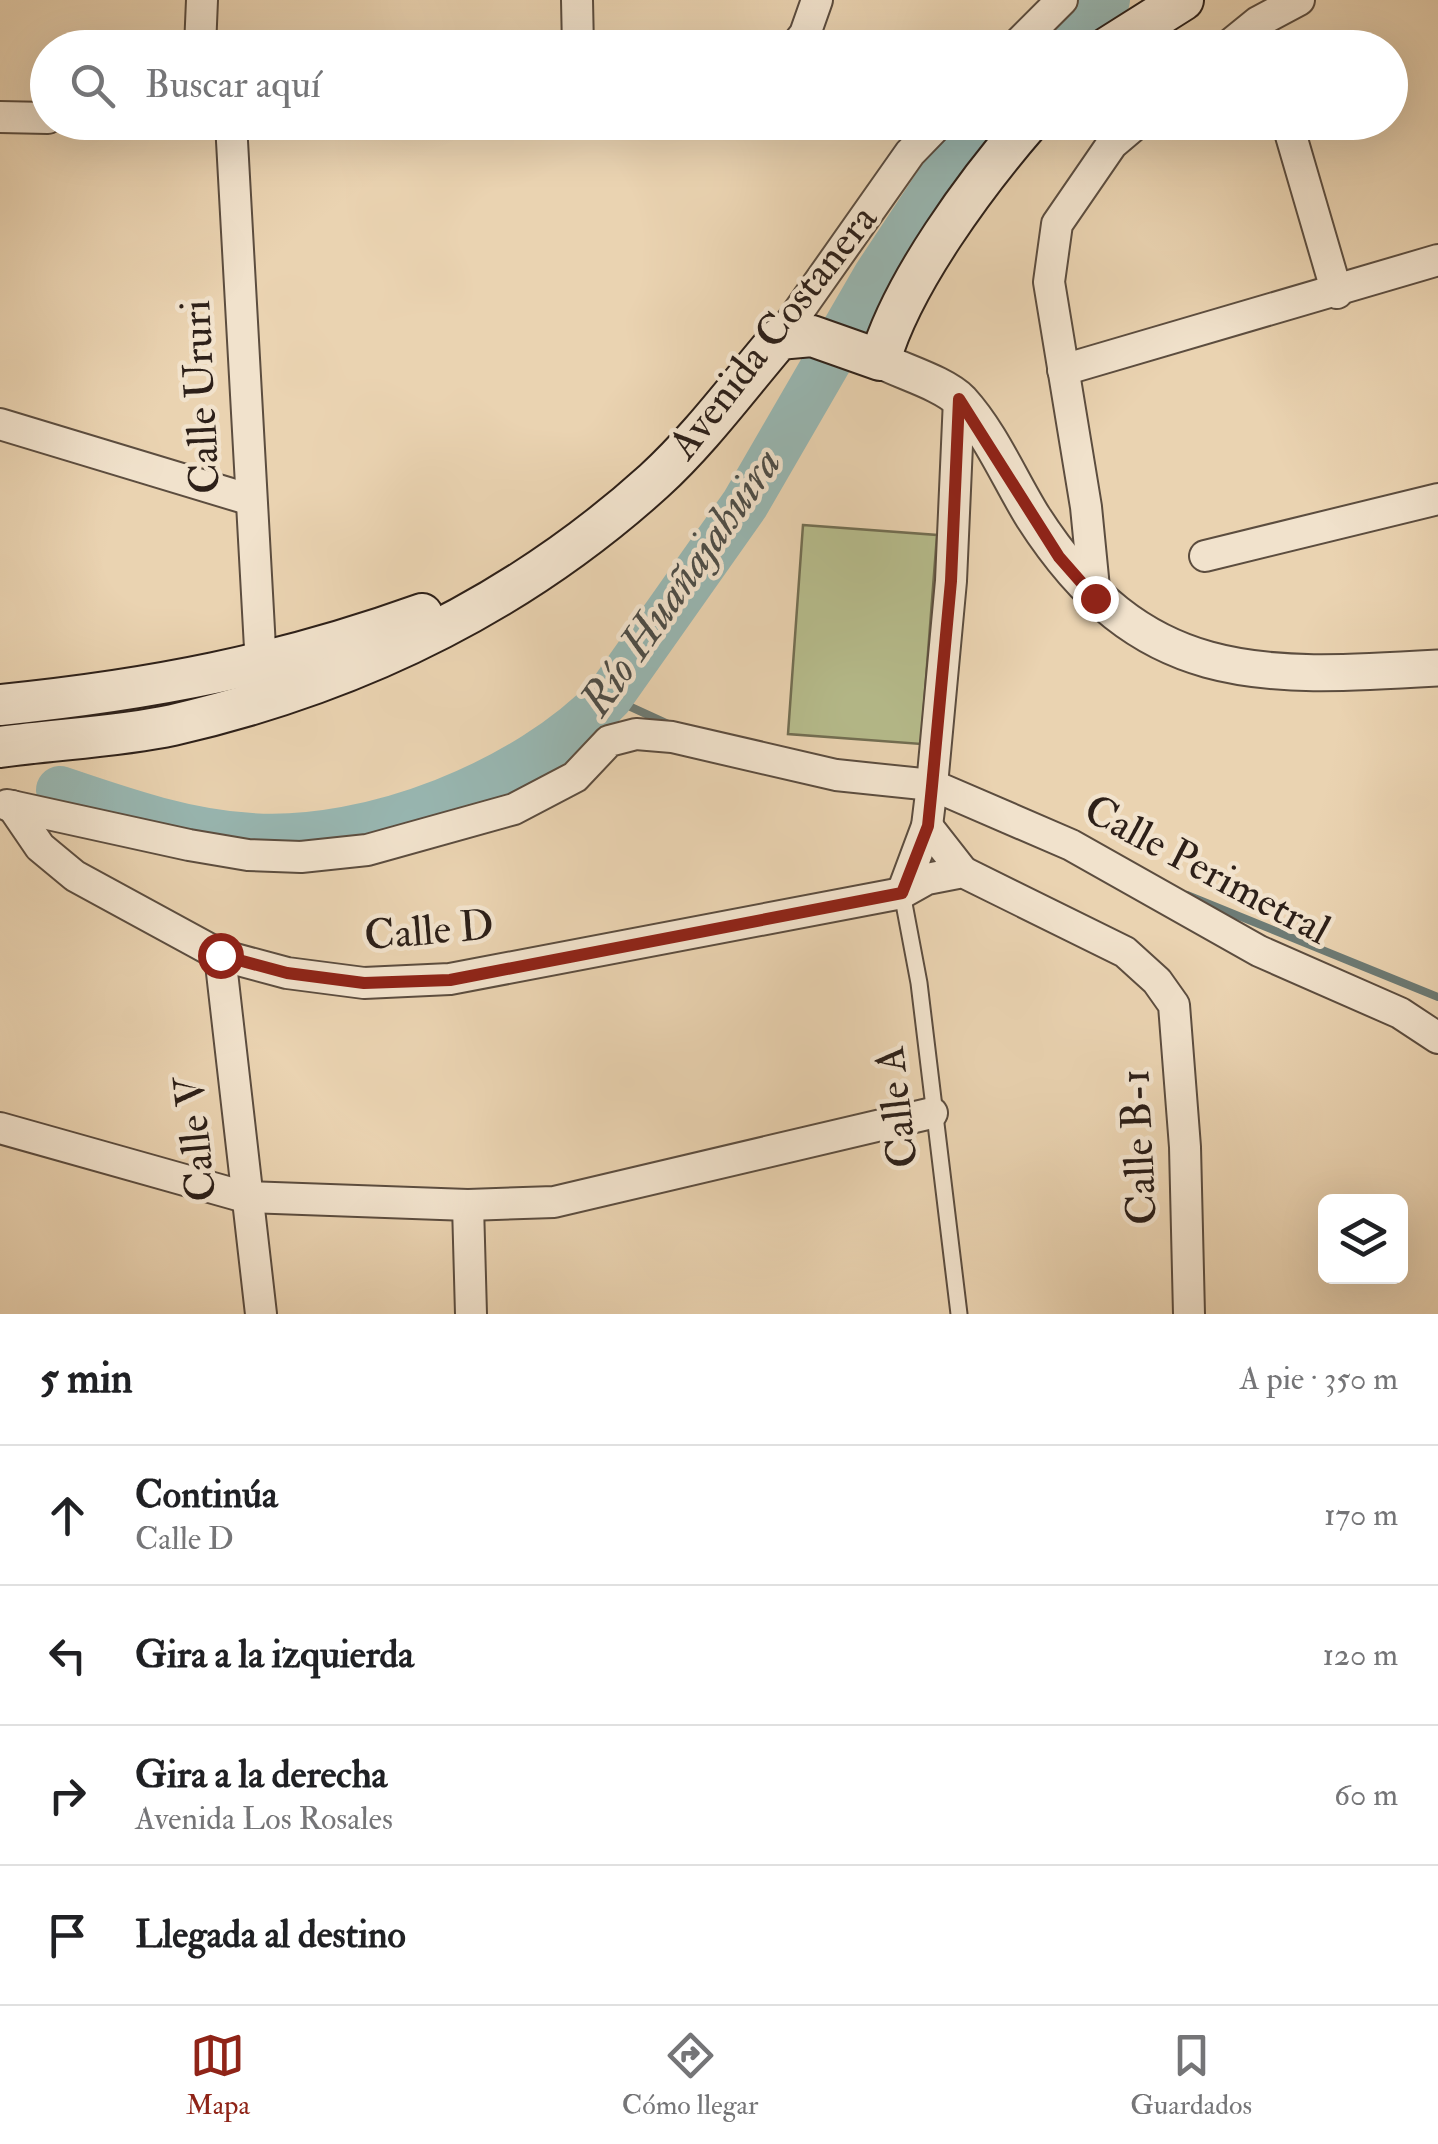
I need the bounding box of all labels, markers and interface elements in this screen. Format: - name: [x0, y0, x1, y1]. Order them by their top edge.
- search box: [30, 30, 1408, 140]
- icon: search: [65, 58, 120, 113]
- text: Buscar aquí: [145, 61, 321, 109]
- street label: Avenida Costanera: [657, 194, 889, 470]
- street label: Calle Ururi: [170, 299, 232, 495]
- water label: Río Huañajahuira: [567, 437, 794, 728]
- route end: [1073, 576, 1119, 622]
- street label: Calle Perimetral: [1075, 783, 1339, 957]
- street label: Calle D: [362, 899, 496, 963]
- route start: [198, 933, 244, 979]
- street label: Calle A: [864, 1043, 930, 1171]
- street label: Calle B-1: [1109, 1068, 1169, 1226]
- street label: Calle V: [163, 1073, 228, 1204]
- map controls: [1318, 1194, 1408, 1284]
- button: layers: [1318, 1194, 1408, 1284]
- text: 5 min: [40, 1353, 133, 1405]
- text: A pie · 350 m: [1239, 1359, 1398, 1399]
- text: Continúa: [135, 1471, 278, 1519]
- icon: ahead: [40, 1488, 95, 1543]
- text: 170 m: [1324, 1495, 1398, 1535]
- text: Calle D: [135, 1519, 234, 1559]
- icon: left: [40, 1628, 95, 1683]
- text: Gira a la izquierda: [135, 1631, 414, 1679]
- text: 120 m: [1322, 1635, 1398, 1675]
- text: Gira a la derecha: [135, 1751, 387, 1799]
- icon: right: [40, 1768, 95, 1823]
- text: 60 m: [1334, 1775, 1398, 1815]
- text: Avenida Los Rosales: [135, 1799, 393, 1839]
- icon: arrive: [40, 1908, 95, 1963]
- text: Llegada al destino: [135, 1911, 406, 1959]
- tab: Mapa: [186, 2028, 250, 2123]
- tab: Cómo llegar: [622, 2028, 758, 2123]
- tab: Guardados: [1130, 2028, 1252, 2123]

